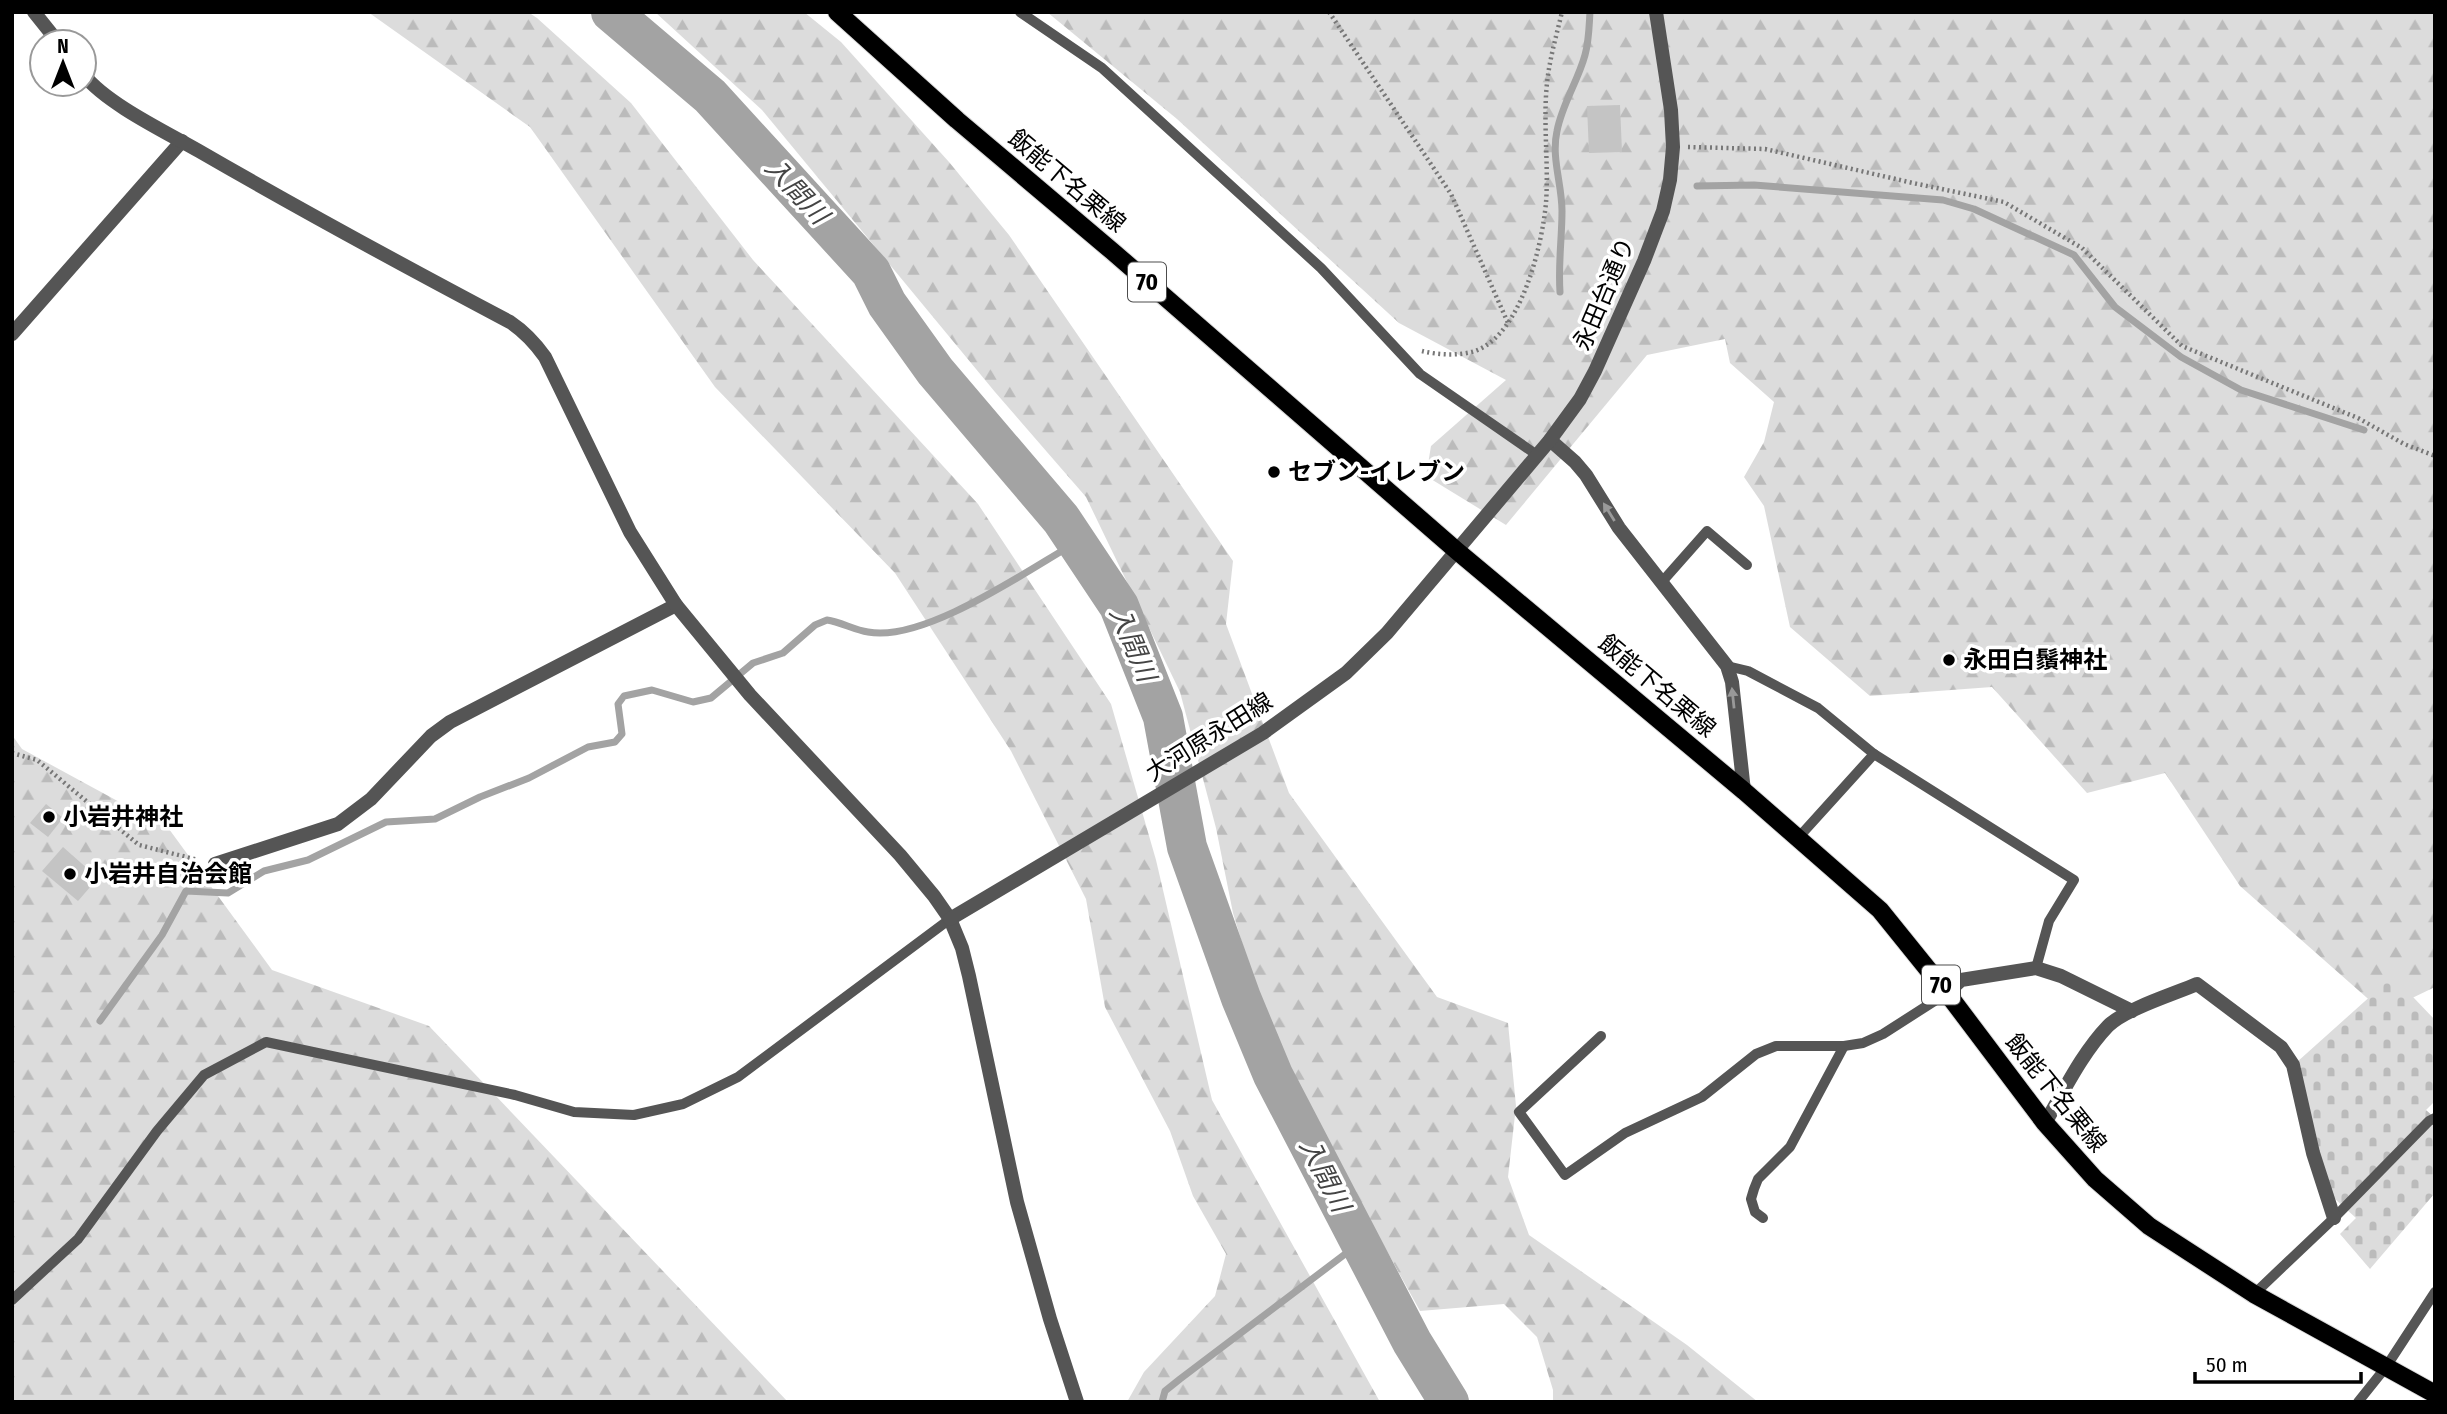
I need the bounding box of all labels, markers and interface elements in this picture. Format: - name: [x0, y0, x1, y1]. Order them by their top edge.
- north arrow: [28, 28, 98, 98]
- text: N: [57, 35, 69, 58]
- street label: 飯能下名栗線: [1003, 124, 1131, 238]
- water label: 入間川: [759, 152, 837, 233]
- street label: 永田台通り: [1568, 233, 1640, 355]
- road number: 70: [1128, 262, 1166, 302]
- place label: セブン-イレブン: [1288, 458, 1465, 486]
- marker: セブン-イレブン: [1266, 464, 1282, 480]
- one-way arrow: [1603, 502, 1616, 522]
- water label: 入間川: [1103, 602, 1163, 689]
- street label: 飯能下名栗線: [1593, 629, 1721, 743]
- place label: 永田白鬚神社: [1963, 646, 2107, 674]
- marker: 永田白鬚神社: [1941, 652, 1957, 668]
- street label: 大河原永田線: [1141, 687, 1277, 787]
- one-way arrow: [1728, 687, 1739, 709]
- place label: 小岩井神社: [63, 803, 183, 831]
- marker: 小岩井神社: [41, 809, 57, 825]
- place label: 小岩井自治会館: [84, 860, 252, 888]
- marker: 小岩井自治会館: [62, 866, 78, 882]
- road number: 70: [1922, 966, 1960, 1004]
- street label: 飯能下名栗線: [2000, 1028, 2112, 1158]
- water label: 入間川: [1293, 1133, 1357, 1220]
- scale bar: [2195, 1340, 2361, 1384]
- text: 50 m: [2206, 1352, 2248, 1378]

